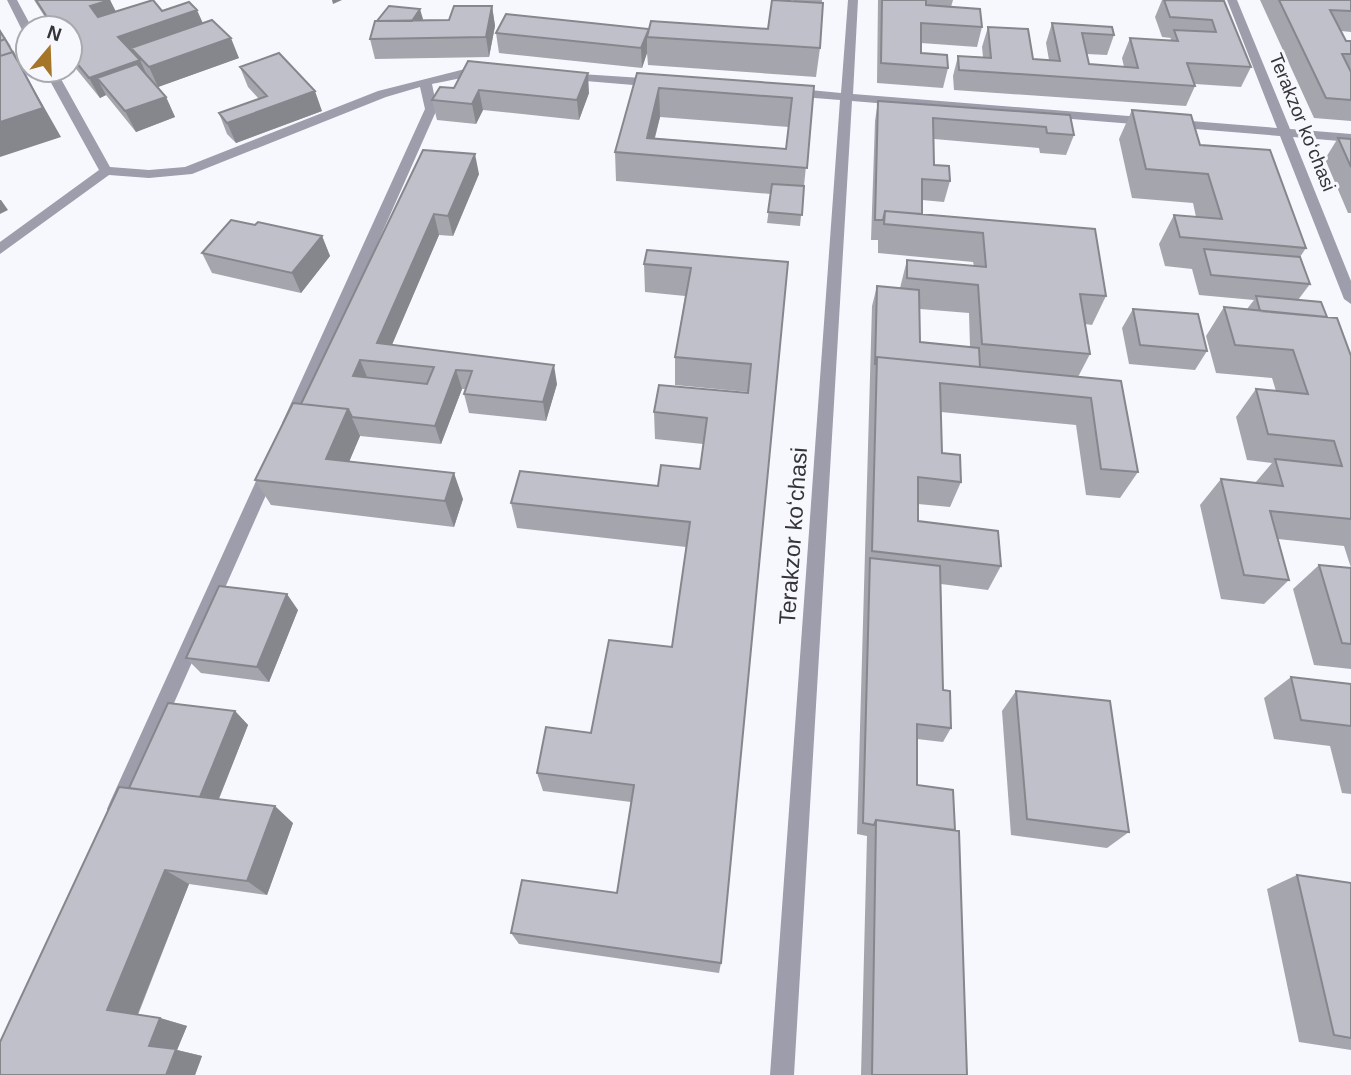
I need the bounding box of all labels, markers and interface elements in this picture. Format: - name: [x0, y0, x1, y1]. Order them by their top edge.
- north arrow: [14, 14, 84, 84]
- text: N: [44, 21, 64, 46]
- street label: Terakzor koʻchasi: [1265, 50, 1340, 194]
- street label: Terakzor koʻchasi: [774, 446, 812, 626]

